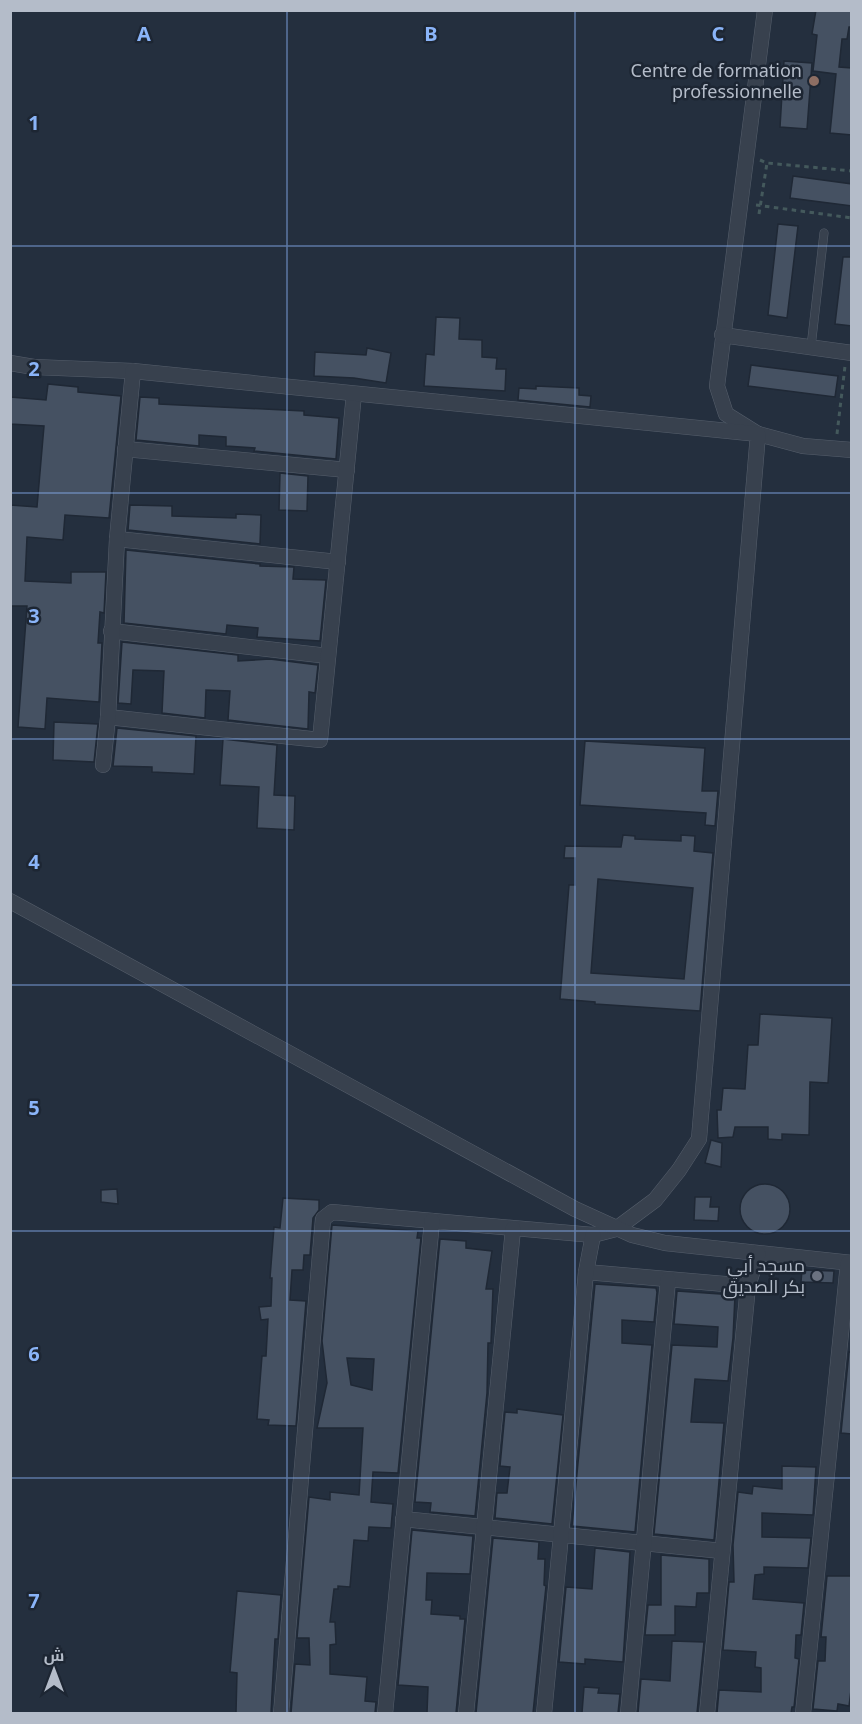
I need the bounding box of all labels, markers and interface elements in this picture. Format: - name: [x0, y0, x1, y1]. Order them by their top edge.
- text: A: [137, 20, 151, 47]
- text: B: [424, 20, 438, 47]
- text: C: [712, 20, 725, 47]
- place label: Centre de formation professionnelle: [630, 58, 802, 103]
- marker: Centre de formation professionnelle: [807, 74, 821, 88]
- text: 1: [28, 109, 40, 136]
- text: 2: [28, 355, 40, 382]
- text: 3: [28, 602, 40, 629]
- text: 4: [28, 848, 40, 875]
- text: 5: [28, 1094, 40, 1121]
- place label: مسجد أبي بكر الصديق: [723, 1253, 805, 1299]
- marker: مسجد أبي بكر الصديق: [810, 1269, 824, 1283]
- text: 6: [28, 1340, 40, 1367]
- text: 7: [28, 1587, 40, 1614]
- north arrow: [24, 1640, 84, 1700]
- text: ش: [44, 1644, 64, 1666]

